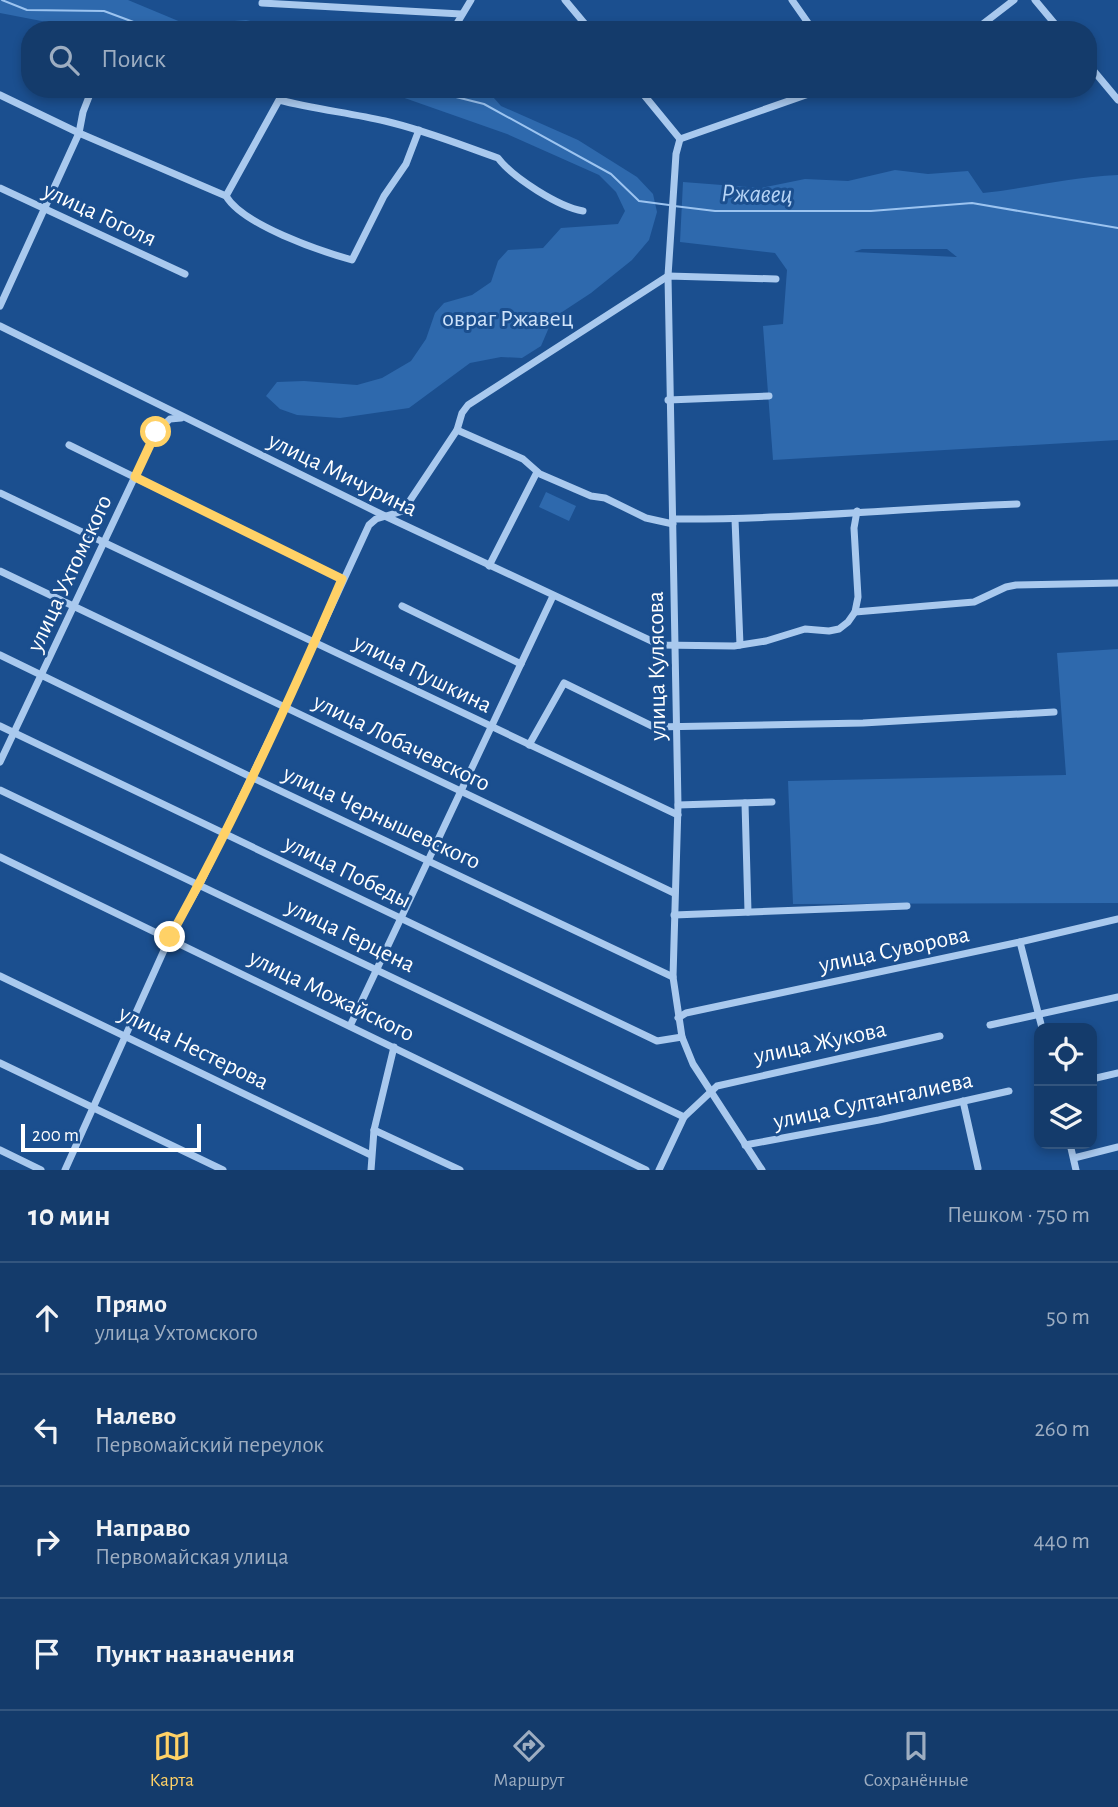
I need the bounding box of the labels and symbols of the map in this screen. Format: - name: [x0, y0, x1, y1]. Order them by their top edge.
- street label: улица Гоголя: [38, 178, 160, 252]
- water label: Ржавец: [721, 180, 793, 208]
- park label: овраг Ржавец: [442, 307, 574, 331]
- route start: [140, 416, 171, 447]
- street label: улица Мичурина: [263, 428, 421, 521]
- street label: улица Ухтомского: [23, 491, 117, 656]
- street label: улица Кулясова: [644, 591, 670, 742]
- street label: улица Пушкина: [349, 630, 496, 718]
- street label: улица Лобачевского: [308, 689, 494, 796]
- street label: улица Чернышевского: [278, 761, 484, 874]
- street label: улица Победы: [279, 830, 415, 913]
- street label: улица Герцена: [282, 894, 419, 977]
- route end: [154, 921, 185, 952]
- street label: улица Суворова: [816, 922, 972, 978]
- street label: улица Можайского: [244, 945, 418, 1046]
- street label: улица Нестерова: [114, 1001, 272, 1095]
- street label: улица Жукова: [751, 1017, 889, 1069]
- street label: улица Султангалиева: [770, 1068, 975, 1134]
- scale bar: [21, 1121, 201, 1153]

